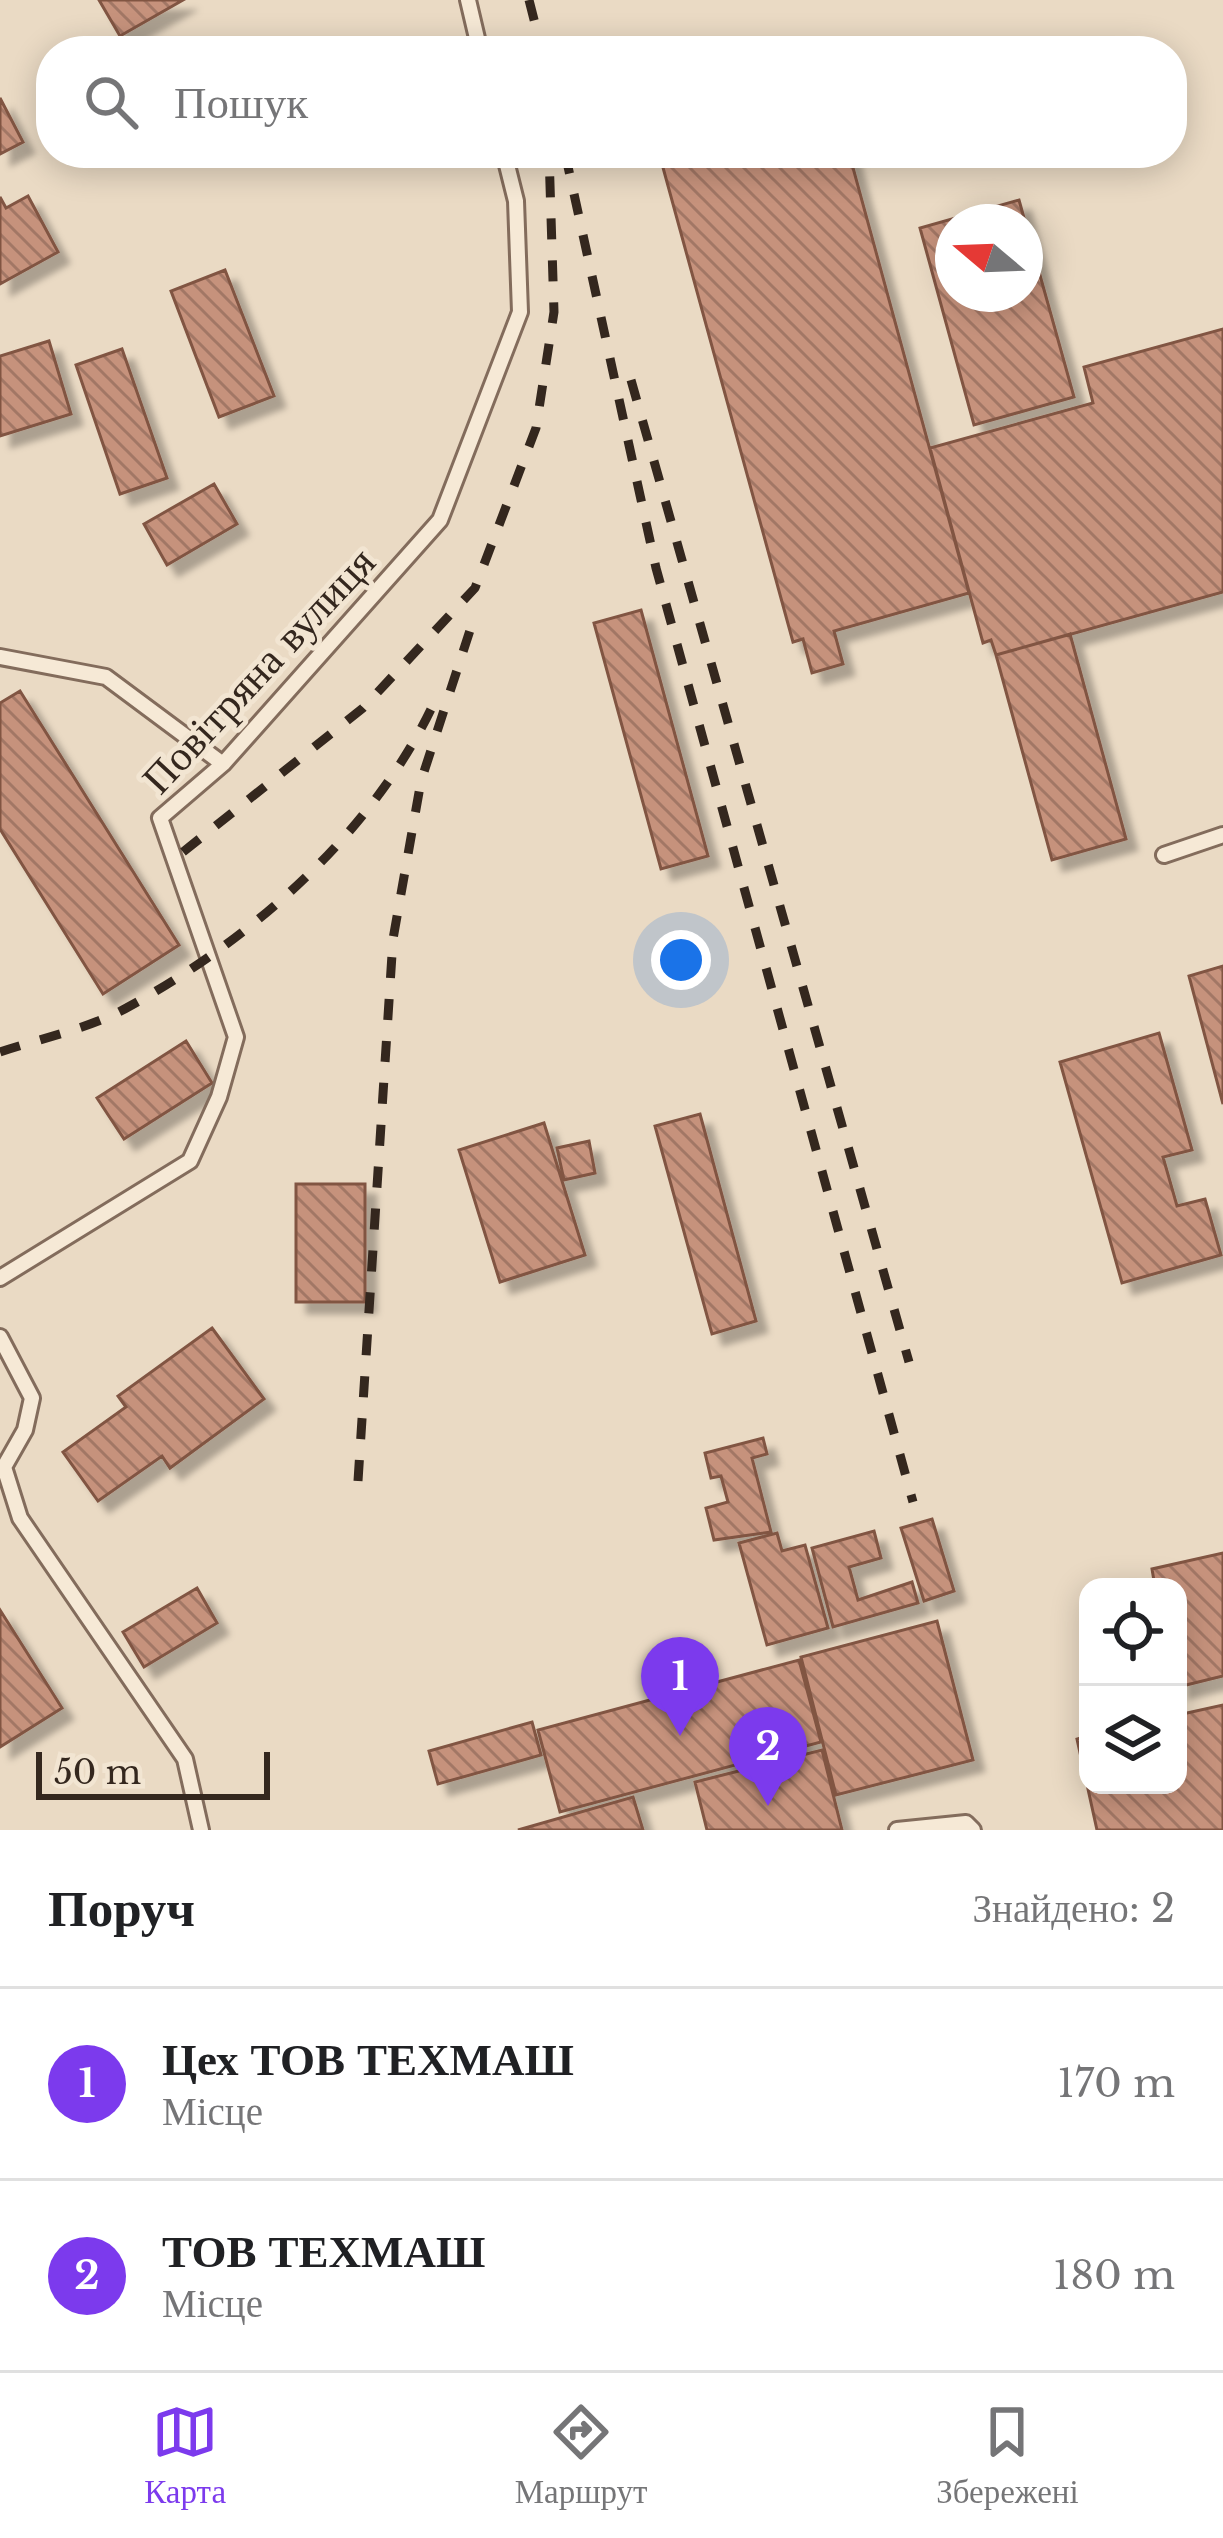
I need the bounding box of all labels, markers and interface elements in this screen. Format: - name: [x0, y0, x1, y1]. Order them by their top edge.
- search box: [36, 36, 1187, 168]
- icon: search: [78, 69, 144, 135]
- text: Пошук: [174, 74, 308, 130]
- north arrow: [935, 204, 1043, 312]
- street label: Повітряна вулиця: [131, 536, 385, 804]
- your location: [651, 930, 711, 990]
- map controls: [1079, 1578, 1187, 1794]
- button: locate: [1079, 1578, 1187, 1686]
- pin: 1: [641, 1637, 719, 1736]
- button: layers: [1079, 1686, 1187, 1794]
- pin: 2: [729, 1707, 807, 1806]
- scale bar: [36, 1746, 270, 1799]
- text: 50 m: [54, 1752, 141, 1793]
- text: Поруч: [48, 1877, 195, 1940]
- text: Знайдено: 2: [973, 1884, 1175, 1933]
- text: Цех ТОВ ТЕХМАШ: [162, 2031, 574, 2087]
- text: 1: [78, 2059, 96, 2108]
- text: 170 m: [1057, 2059, 1175, 2108]
- text: Місце: [162, 2087, 263, 2136]
- text: ТОВ ТЕХМАШ: [162, 2223, 485, 2279]
- text: 2: [74, 2251, 100, 2300]
- text: 180 m: [1053, 2251, 1175, 2300]
- text: Місце: [162, 2279, 263, 2328]
- tab: Карта: [144, 2399, 226, 2512]
- tab: Маршрут: [515, 2399, 648, 2512]
- tab: Збережені: [936, 2399, 1079, 2512]

